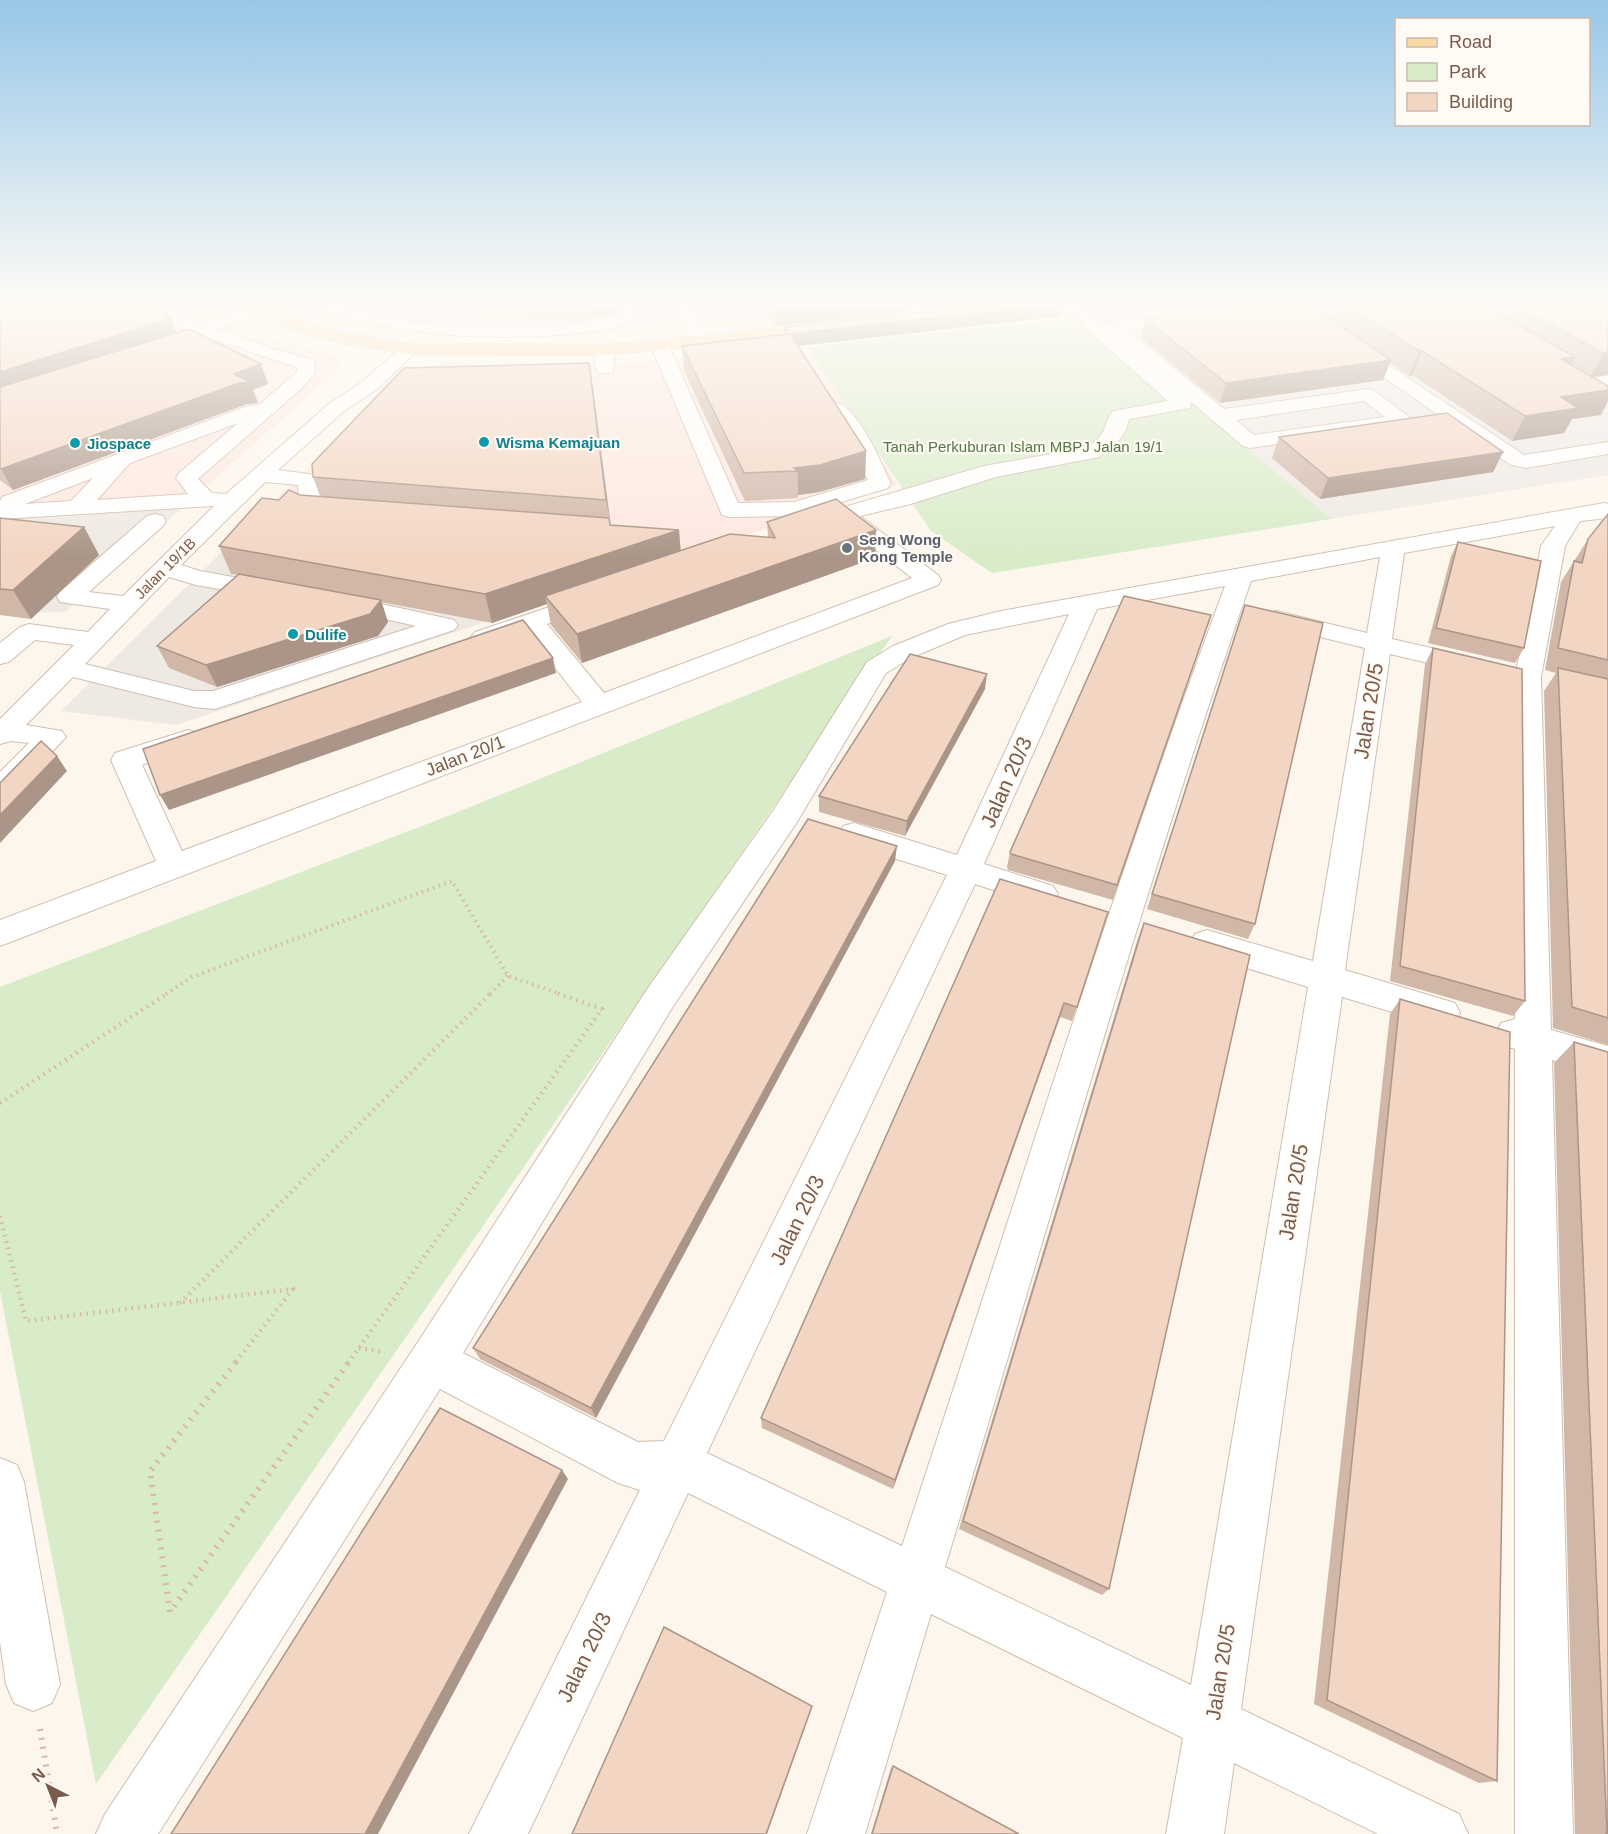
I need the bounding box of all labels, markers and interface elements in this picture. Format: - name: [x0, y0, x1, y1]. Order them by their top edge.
- legend: [1395, 18, 1590, 126]
- text: Road: [1449, 32, 1492, 52]
- text: Park: [1449, 62, 1487, 82]
- text: Building: [1449, 92, 1513, 112]
- place label: Wisma Kemajuan: [496, 434, 620, 451]
- place label: Jiospace: [87, 435, 151, 452]
- marker: Wisma Kemajuan: [477, 435, 491, 449]
- marker: Jiospace: [68, 436, 82, 450]
- park label: Tanah Perkuburan Islam MBPJ Jalan 19/1: [883, 438, 1163, 455]
- place label: Seng Wong Kong Temple: [859, 531, 953, 565]
- street label: Jalan 19/1B: [131, 534, 199, 602]
- marker: Seng Wong Kong Temple: [840, 541, 854, 555]
- place label: Dulife: [305, 626, 347, 643]
- marker: Dulife: [286, 627, 300, 641]
- street label: Jalan 20/5: [1349, 661, 1387, 761]
- street label: Jalan 20/1: [423, 732, 507, 780]
- street label: Jalan 20/3: [976, 733, 1036, 831]
- street label: Jalan 20/5: [1274, 1142, 1312, 1242]
- street label: Jalan 20/3: [765, 1171, 829, 1269]
- street label: Jalan 20/3: [552, 1608, 616, 1706]
- street label: Jalan 20/5: [1201, 1622, 1239, 1722]
- north arrow: [18, 1756, 78, 1816]
- text: N: [28, 1765, 48, 1785]

